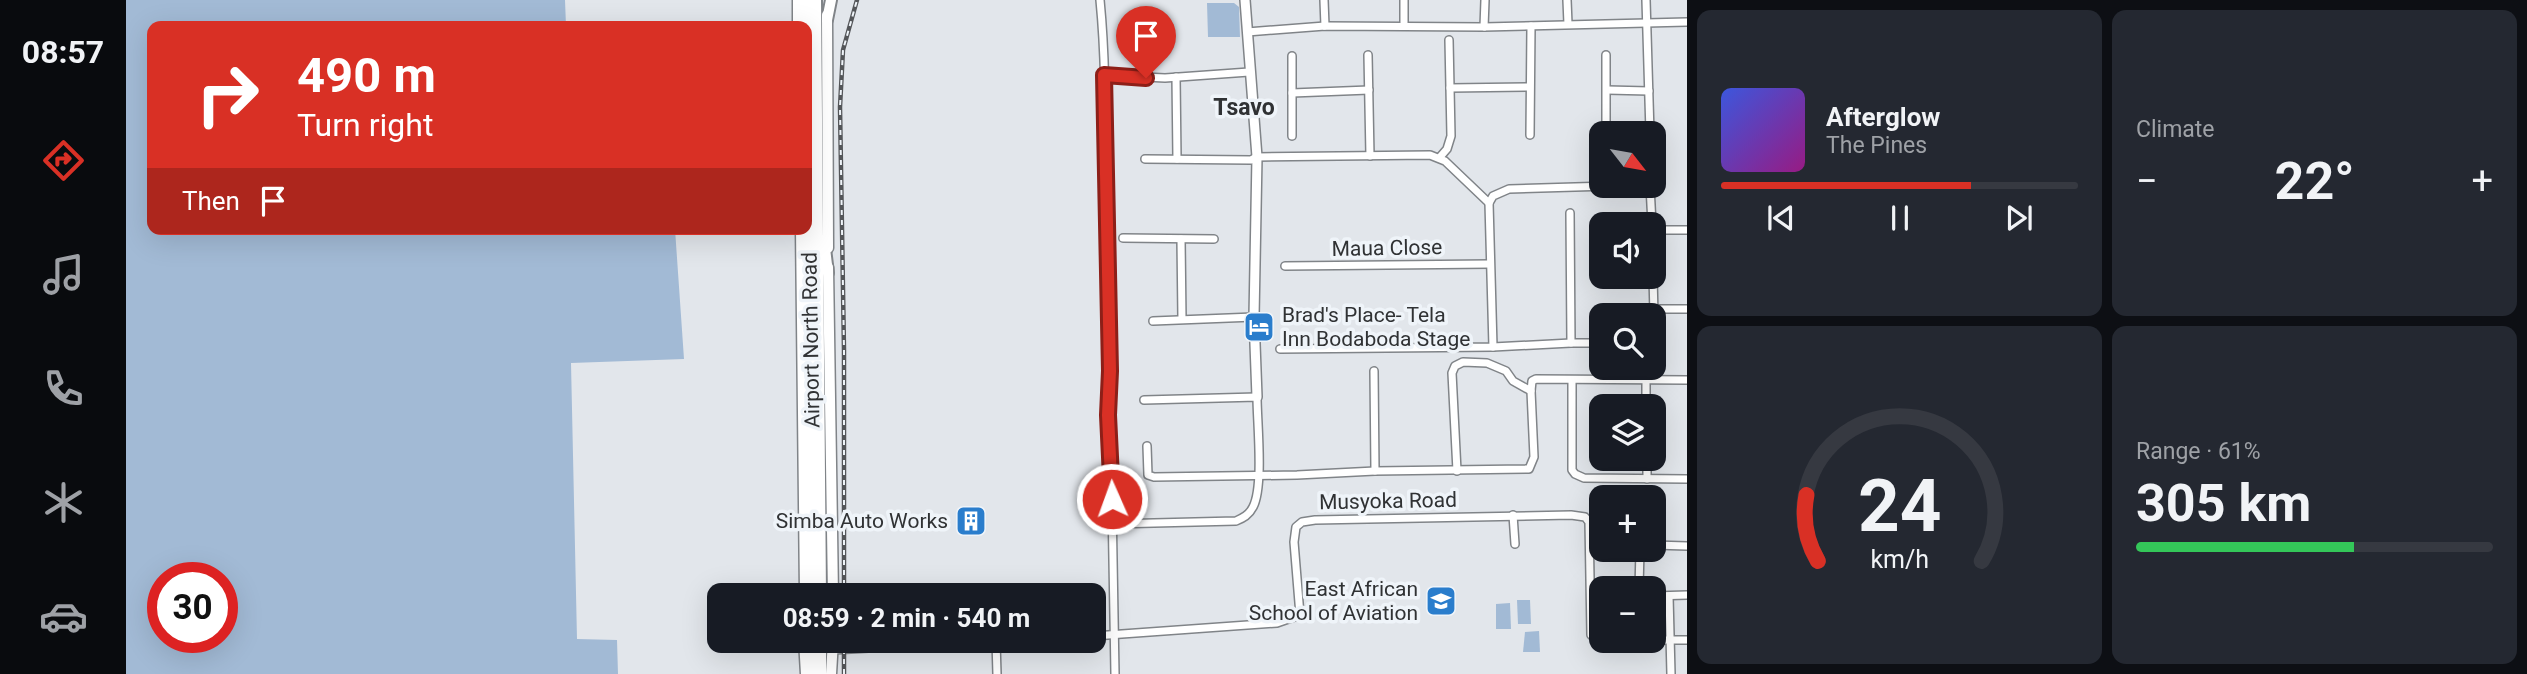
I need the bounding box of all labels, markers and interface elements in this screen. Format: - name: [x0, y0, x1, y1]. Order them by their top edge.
- pin: [1116, 6, 1176, 78]
- icon: arrive: [1127, 17, 1165, 55]
- text: 08:57: [22, 33, 104, 71]
- text: 490 m: [297, 47, 436, 104]
- icon: right: [182, 49, 273, 140]
- district label: Tsavo: [1213, 94, 1275, 121]
- text: Afterglow: [1826, 102, 1940, 132]
- text: Turn right: [297, 106, 433, 144]
- text: Climate: [2136, 116, 2215, 143]
- north arrow: [1589, 121, 1666, 198]
- map controls: [1589, 121, 1666, 653]
- text: The Pines: [1826, 132, 1927, 159]
- icon: directions: [39, 136, 88, 185]
- text: 22°: [2275, 151, 2355, 212]
- text: −: [2136, 159, 2158, 203]
- text: +: [2471, 159, 2493, 203]
- icon: arrive: [254, 182, 292, 220]
- text: Then: [182, 186, 240, 216]
- icon: previous: [1762, 199, 1800, 237]
- icon: pause: [1881, 199, 1919, 237]
- icon: next: [2000, 199, 2038, 237]
- button: sound: [1589, 212, 1666, 289]
- street label: Maua Close: [1331, 235, 1443, 261]
- icon: music: [39, 250, 88, 299]
- street label: Airport North Road: [797, 252, 825, 428]
- place label: Brad's Place- Tela Inn Bodaboda Stage: [1282, 303, 1470, 351]
- button: search: [1589, 303, 1666, 380]
- hotel icon: Brad's Place- Tela Inn Bodaboda Stage: [1242, 310, 1276, 344]
- icon: phone: [39, 364, 88, 413]
- button: layers: [1589, 394, 1666, 471]
- text: Range · 61%: [2136, 438, 2261, 465]
- position arrow: [1075, 462, 1149, 536]
- text: 24: [1858, 463, 1941, 549]
- text: 305 km: [2136, 473, 2311, 534]
- icon: climate: [39, 478, 88, 527]
- button: +: [1589, 485, 1666, 562]
- street label: Musyoka Road: [1319, 488, 1457, 514]
- building icon: Simba Auto Works: [954, 504, 988, 538]
- place label: Simba Auto Works: [776, 509, 948, 533]
- text: km/h: [1870, 545, 1929, 574]
- speed limit sign: 30: [147, 562, 238, 653]
- button: −: [1589, 576, 1666, 653]
- place label: East African School of Aviation: [1249, 577, 1418, 625]
- school or university icon: East African School of Aviation: [1424, 584, 1458, 618]
- icon: car: [39, 592, 88, 641]
- text: 08:59 · 2 min · 540 m: [783, 603, 1030, 633]

